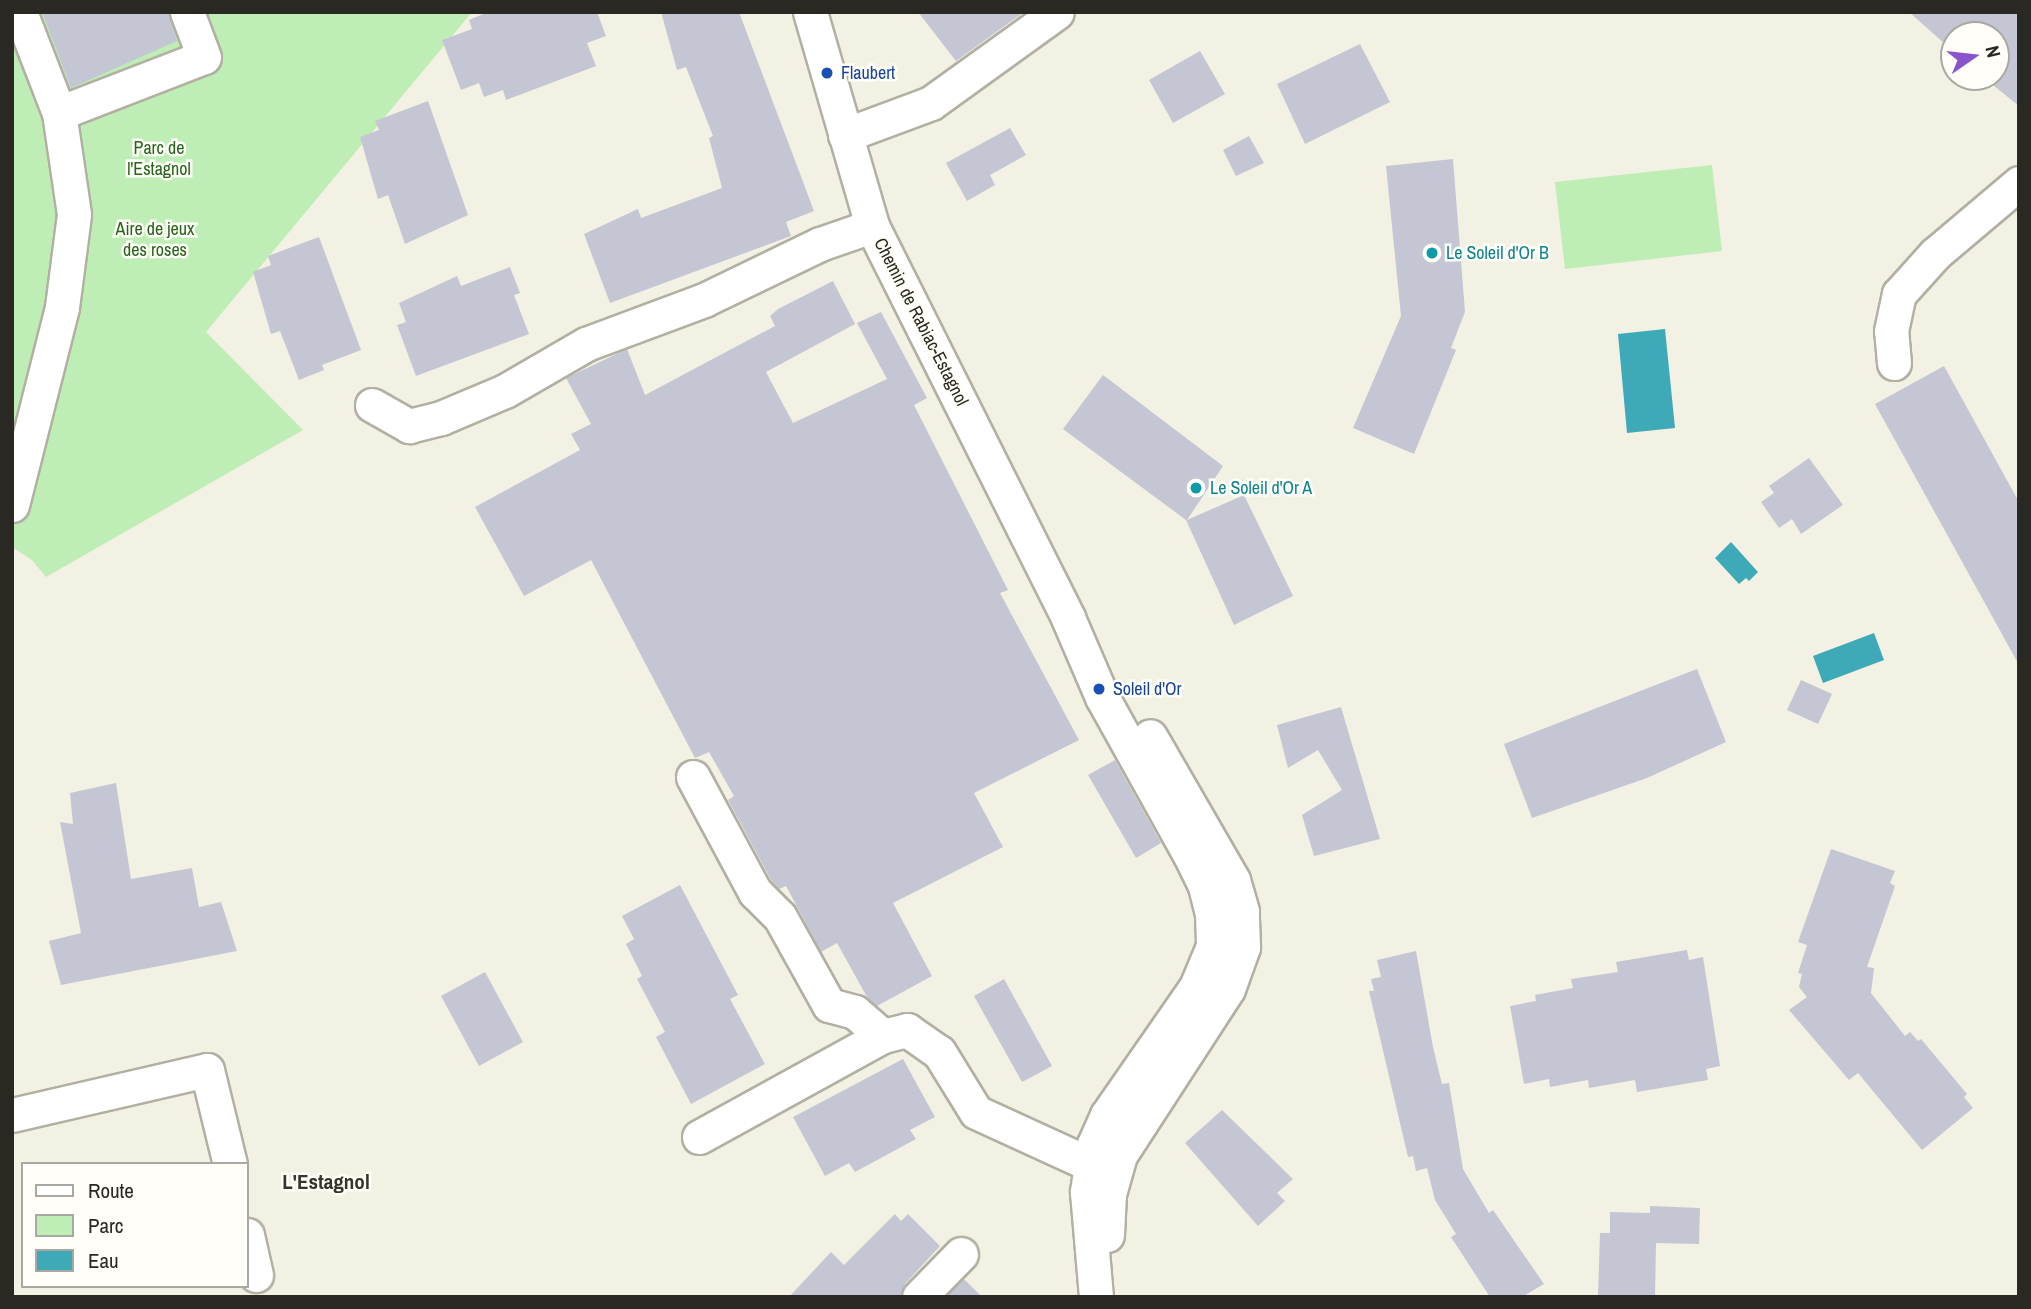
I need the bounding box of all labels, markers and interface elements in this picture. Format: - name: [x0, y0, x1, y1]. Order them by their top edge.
- north arrow: [1940, 21, 2010, 91]
- text: N: [1979, 43, 2007, 60]
- place label: Flaubert: [841, 62, 895, 84]
- marker: Flaubert: [819, 65, 835, 81]
- park label: Parc de l'Estagnol: [127, 138, 191, 180]
- park label: Aire de jeux des roses: [116, 219, 194, 262]
- street label: Chemin de Rabiac-Estagnol: [869, 234, 973, 410]
- place label: Le Soleil d'Or B: [1446, 242, 1549, 264]
- marker: Le Soleil d'Or B: [1424, 245, 1440, 261]
- place label: Le Soleil d'Or A: [1210, 477, 1313, 499]
- marker: Le Soleil d'Or A: [1188, 480, 1204, 496]
- place label: Soleil d'Or: [1113, 678, 1181, 700]
- marker: Soleil d'Or: [1091, 681, 1107, 697]
- legend: [21, 1162, 248, 1288]
- district label: L'Estagnol: [282, 1169, 370, 1195]
- text: Route: [88, 1176, 134, 1205]
- text: Parc: [88, 1211, 123, 1240]
- text: Eau: [88, 1246, 119, 1275]

